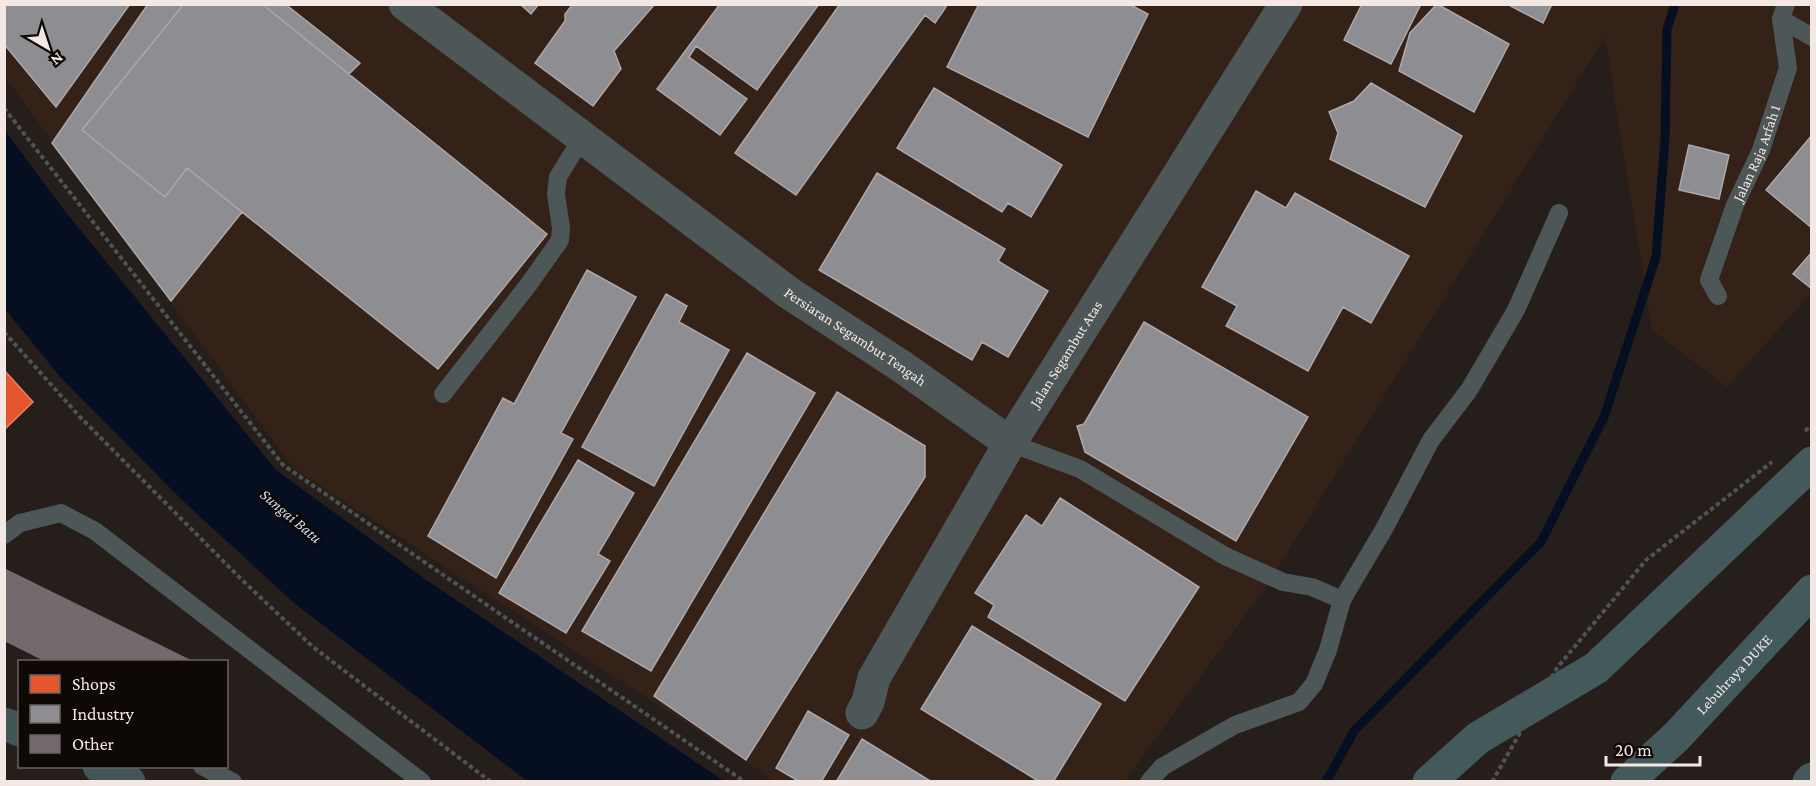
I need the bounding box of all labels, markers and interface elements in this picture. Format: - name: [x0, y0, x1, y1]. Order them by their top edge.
- north arrow: [18, 18, 78, 78]
- text: N: [47, 49, 67, 69]
- street label: Jalan Raja Arfah 1: [1729, 103, 1783, 206]
- street label: Persiaran Segambut Tengah: [781, 284, 929, 389]
- street label: Jalan Segambut Atas: [1026, 298, 1105, 412]
- water label: Sungai Batu: [256, 486, 325, 547]
- street label: Lebuhraya DUKE: [1693, 631, 1775, 718]
- legend: [18, 660, 228, 768]
- text: Shops: [72, 674, 116, 694]
- text: Industry: [72, 704, 135, 724]
- scale bar: [1606, 729, 1700, 767]
- text: Other: [72, 734, 115, 754]
- text: 20 m: [1615, 740, 1652, 760]

